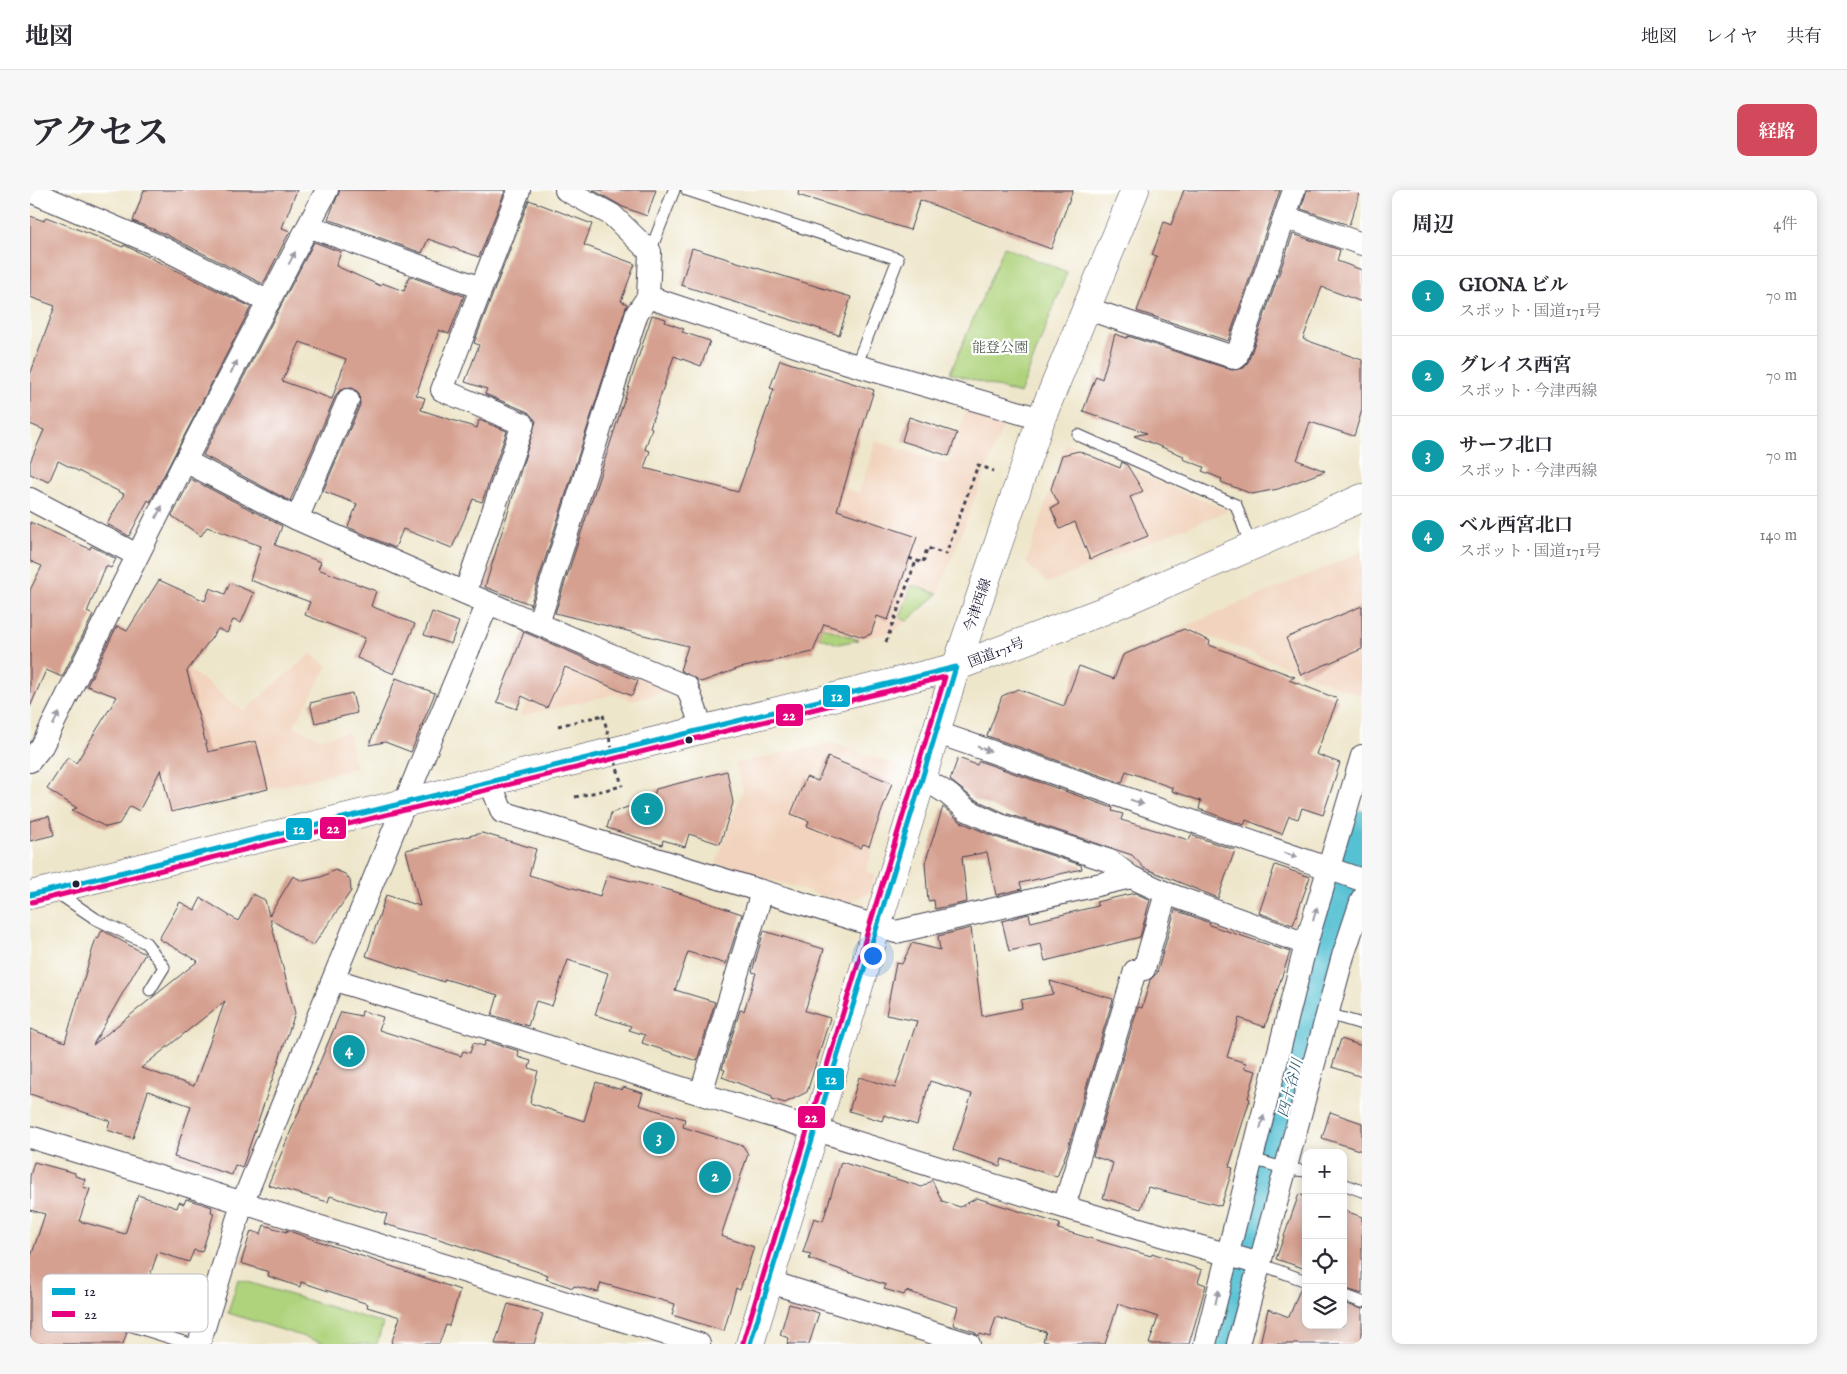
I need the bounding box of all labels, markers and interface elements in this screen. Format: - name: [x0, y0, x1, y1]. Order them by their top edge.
- text: 地図: [25, 22, 73, 53]
- text: 地図: [1641, 26, 1677, 49]
- text: レイヤ: [1705, 26, 1758, 49]
- text: 共有: [1786, 26, 1822, 49]
- button: 経路: [1737, 104, 1817, 156]
- text: アクセス: [30, 112, 169, 157]
- text: 周辺: [1412, 212, 1454, 239]
- text: 4件: [1773, 215, 1797, 235]
- one-way arrow: [287, 252, 296, 265]
- text: GIONA ビル: [1459, 274, 1569, 298]
- text: 1: [1425, 286, 1431, 306]
- text: 70 m: [1766, 286, 1797, 306]
- text: スポット · 国道171号: [1459, 302, 1601, 322]
- park label: 能登公園: [972, 339, 1028, 357]
- text: グレイス西宮: [1459, 354, 1572, 378]
- one-way arrow: [230, 360, 238, 375]
- text: 2: [1424, 366, 1432, 386]
- text: 70 m: [1766, 366, 1797, 386]
- text: スポット · 今津西線: [1459, 382, 1598, 402]
- text: サーフ北口: [1459, 434, 1553, 458]
- text: 3: [1425, 446, 1431, 466]
- text: 70 m: [1766, 446, 1797, 466]
- text: スポット · 今津西線: [1459, 462, 1598, 482]
- one-way arrow: [155, 504, 163, 519]
- text: ベル西宮北口: [1459, 514, 1573, 538]
- text: 4: [1424, 526, 1432, 546]
- text: 140 m: [1759, 526, 1797, 546]
- text: スポット · 国道171号: [1459, 542, 1601, 562]
- street label: 今津西線: [960, 576, 996, 635]
- street label: 国道171号: [966, 634, 1027, 672]
- line badge: 12: [822, 684, 851, 708]
- text: 12: [831, 688, 843, 706]
- line badge: 22: [775, 703, 804, 727]
- text: 22: [782, 707, 796, 725]
- one-way arrow: [51, 712, 60, 727]
- unlabelled marker: [684, 735, 694, 745]
- one-way arrow: [977, 745, 992, 753]
- pin: 1: [631, 790, 663, 828]
- one-way arrow: [1130, 799, 1145, 806]
- line badge: 22: [319, 816, 347, 840]
- line badge: 12: [285, 817, 313, 841]
- text: 22: [326, 820, 340, 838]
- text: 12: [293, 821, 305, 839]
- one-way arrow: [1284, 851, 1299, 859]
- unlabelled marker: [71, 879, 81, 889]
- one-way arrow: [1311, 906, 1319, 921]
- your location: [860, 943, 886, 969]
- pin: 4: [333, 1032, 365, 1070]
- water label: 四十谷川: [1274, 1055, 1308, 1120]
- line badge: 12: [816, 1067, 845, 1091]
- text: 12: [825, 1071, 837, 1089]
- line badge: 22: [797, 1105, 826, 1129]
- text: 22: [804, 1109, 818, 1127]
- one-way arrow: [1258, 1115, 1266, 1130]
- pin: 3: [643, 1119, 675, 1157]
- map controls: [1302, 1149, 1347, 1329]
- button: +: [1302, 1149, 1347, 1194]
- pin: 2: [699, 1158, 731, 1196]
- button: −: [1302, 1194, 1347, 1239]
- button: locate: [1302, 1239, 1347, 1284]
- legend: [42, 1274, 208, 1332]
- text: 12: [84, 1283, 96, 1301]
- button: layers: [1302, 1284, 1347, 1329]
- one-way arrow: [1213, 1289, 1221, 1304]
- text: 22: [84, 1306, 98, 1324]

